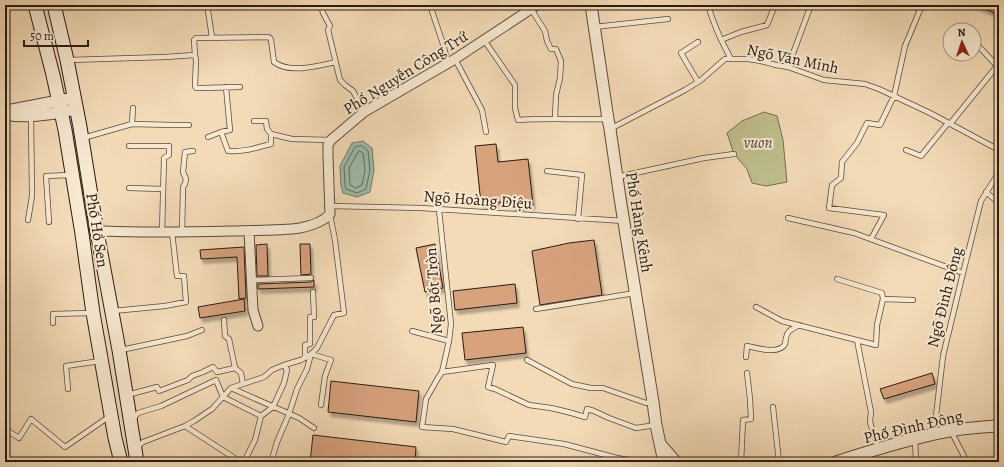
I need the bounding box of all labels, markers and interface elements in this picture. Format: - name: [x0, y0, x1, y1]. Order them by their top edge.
- scale bar: [24, 22, 88, 48]
- north arrow: [942, 22, 982, 62]
- street label: Phố Nguyễn Công Trứ: [339, 25, 472, 120]
- text: N: [957, 25, 966, 40]
- text: 50 m: [30, 28, 54, 44]
- street label: Ngõ Văn Minh: [745, 39, 841, 80]
- park label: vuon: [744, 132, 773, 154]
- street label: Phố Hàng Kênh: [620, 170, 658, 275]
- street label: Ngõ Hoàng Diệu: [423, 185, 533, 215]
- street label: Phố Hồ Sen: [80, 191, 114, 269]
- street label: Ngõ Đình Đông: [922, 245, 968, 350]
- street label: Ngõ Bốt Tròn: [420, 246, 448, 335]
- street label: Phố Đình Đông: [862, 405, 965, 449]

